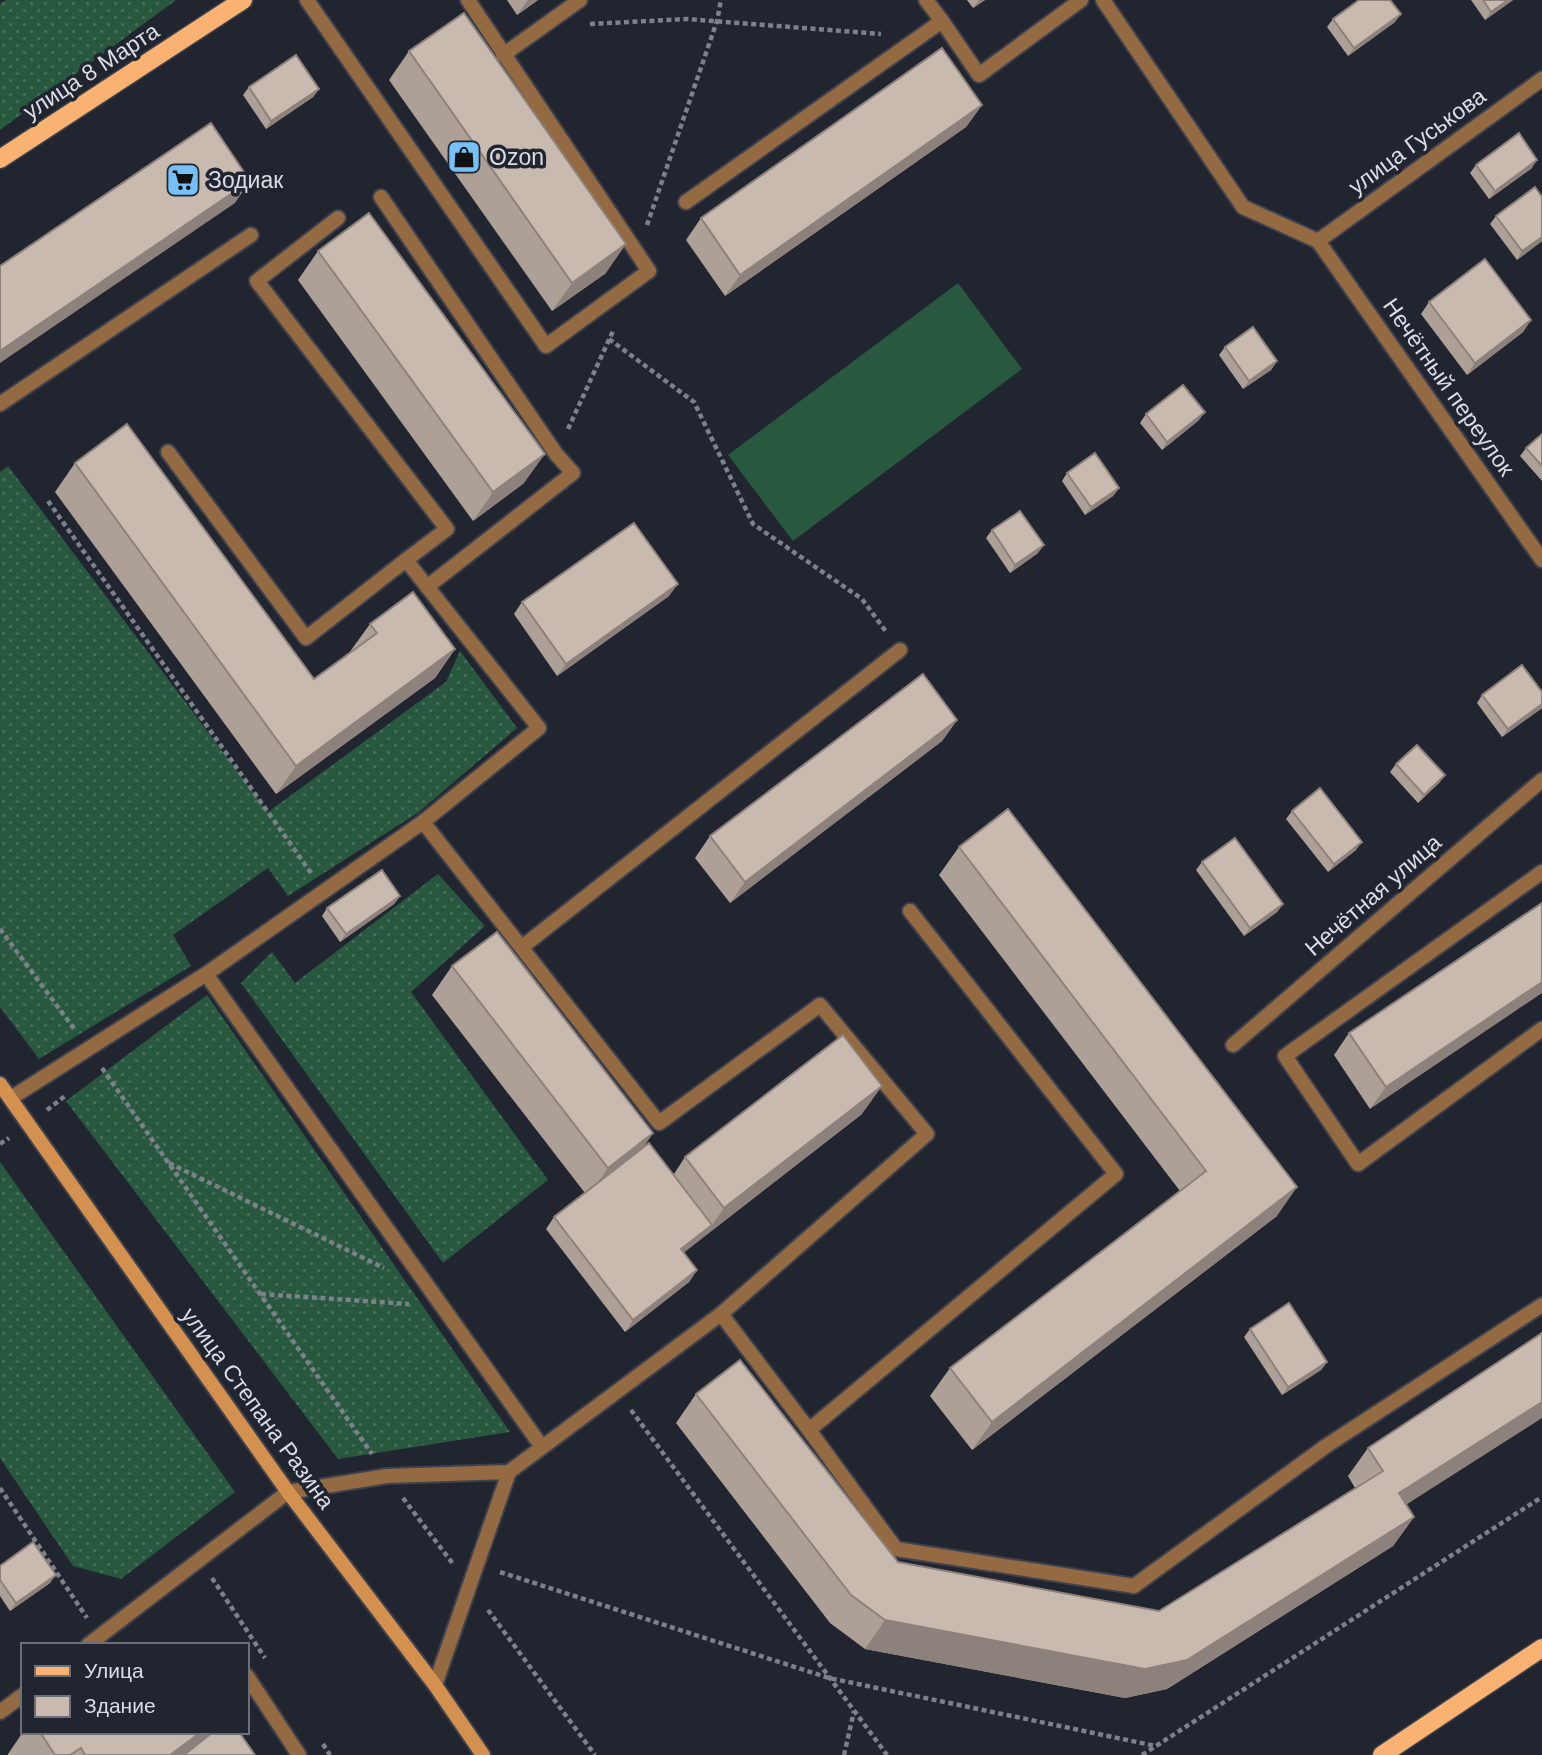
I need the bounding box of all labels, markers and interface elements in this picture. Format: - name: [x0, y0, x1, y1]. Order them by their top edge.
- street label: улица 8 Марта: [18, 17, 164, 124]
- street label: улица Гуськова: [1343, 82, 1491, 199]
- shop icon: Ozon: [445, 138, 483, 176]
- place label: Ozon: [489, 144, 544, 170]
- supermarket icon: Зодиак: [164, 161, 202, 199]
- place label: Зодиак: [208, 167, 284, 193]
- street label: Нечётный переулок: [1378, 293, 1521, 481]
- street label: Нечётная улица: [1300, 829, 1446, 961]
- street label: улица Степана Разина: [176, 1302, 340, 1514]
- legend: [21, 1643, 248, 1734]
- text: Улица: [84, 1659, 144, 1682]
- text: Здание: [84, 1694, 156, 1717]

